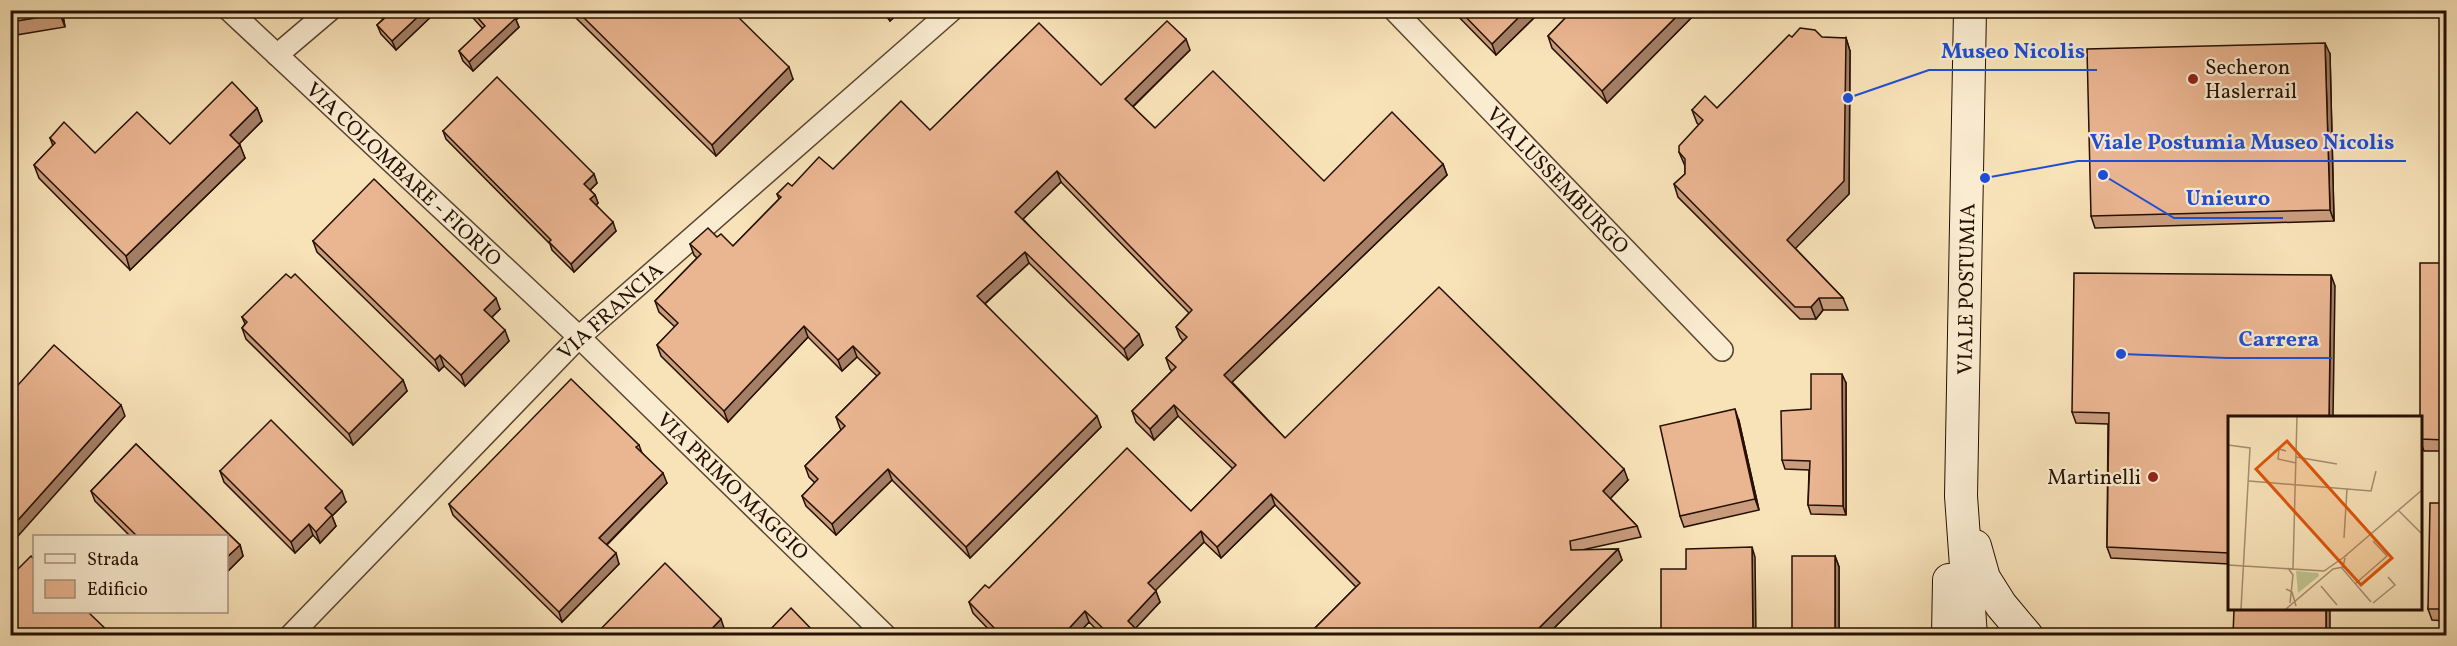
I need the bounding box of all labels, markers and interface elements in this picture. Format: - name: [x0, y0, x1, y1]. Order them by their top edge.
- callout: Museo Nicolis: [1929, 30, 2097, 70]
- text: Museo Nicolis: [1941, 37, 2085, 68]
- place label: Secheron Haslerrail: [2205, 54, 2297, 107]
- marker: Secheron Haslerrail: [2186, 72, 2200, 86]
- street label: VIA COLOMBARE - FIORIO: [299, 76, 507, 274]
- street label: VIA LUSSEMBURGO: [1479, 101, 1635, 261]
- callout: Viale Postumia Museo Nicolis: [2078, 121, 2406, 161]
- text: Viale Postumia Museo Nicolis: [2090, 128, 2394, 159]
- callout: Unieuro: [2174, 178, 2283, 218]
- text: Unieuro: [2186, 184, 2270, 215]
- street label: VIALE POSTUMIA: [1952, 203, 1983, 375]
- street label: VIA FRANCIA: [552, 257, 670, 367]
- callout: Carrera: [2227, 318, 2332, 358]
- text: Carrera: [2239, 325, 2319, 356]
- street label: VIA PRIMO MAGGIO: [649, 407, 814, 567]
- inset map: [2228, 416, 2421, 610]
- place label: Martinelli: [2047, 464, 2141, 493]
- marker: Martinelli: [2146, 470, 2160, 484]
- legend: [33, 535, 228, 613]
- text: Strada: [87, 548, 139, 573]
- text: Edificio: [87, 578, 148, 603]

